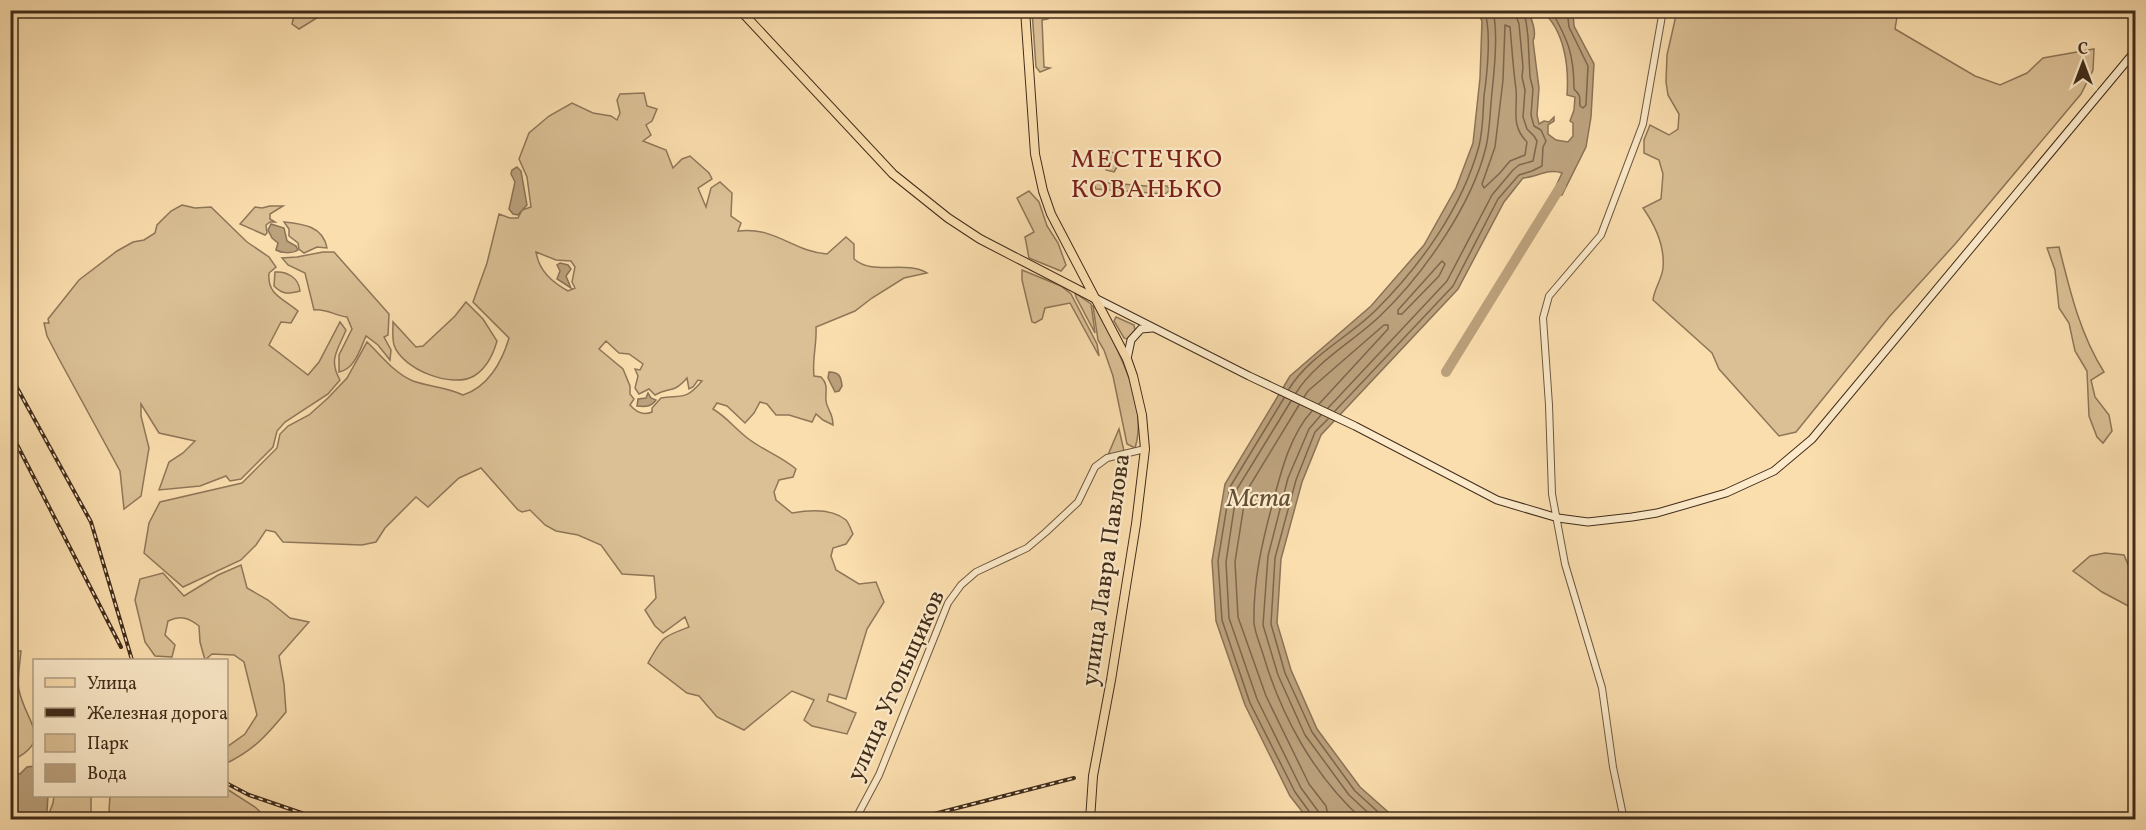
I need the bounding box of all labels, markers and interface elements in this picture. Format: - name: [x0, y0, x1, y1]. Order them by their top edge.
- north arrow: [2053, 33, 2113, 93]
- text: С: [2078, 39, 2088, 61]
- district label: МЕСТЕЧКО КОВАНЬКО: [1071, 142, 1224, 208]
- street label: улица Лавра Павлова: [1074, 452, 1140, 688]
- water label: Мста: [1226, 481, 1291, 517]
- street label: улица Угольщиков: [840, 585, 954, 787]
- legend: [33, 659, 228, 797]
- text: Улица: [87, 672, 137, 697]
- text: Железная дорога: [87, 702, 228, 727]
- text: Парк: [87, 732, 129, 757]
- text: Вода: [87, 762, 127, 787]

